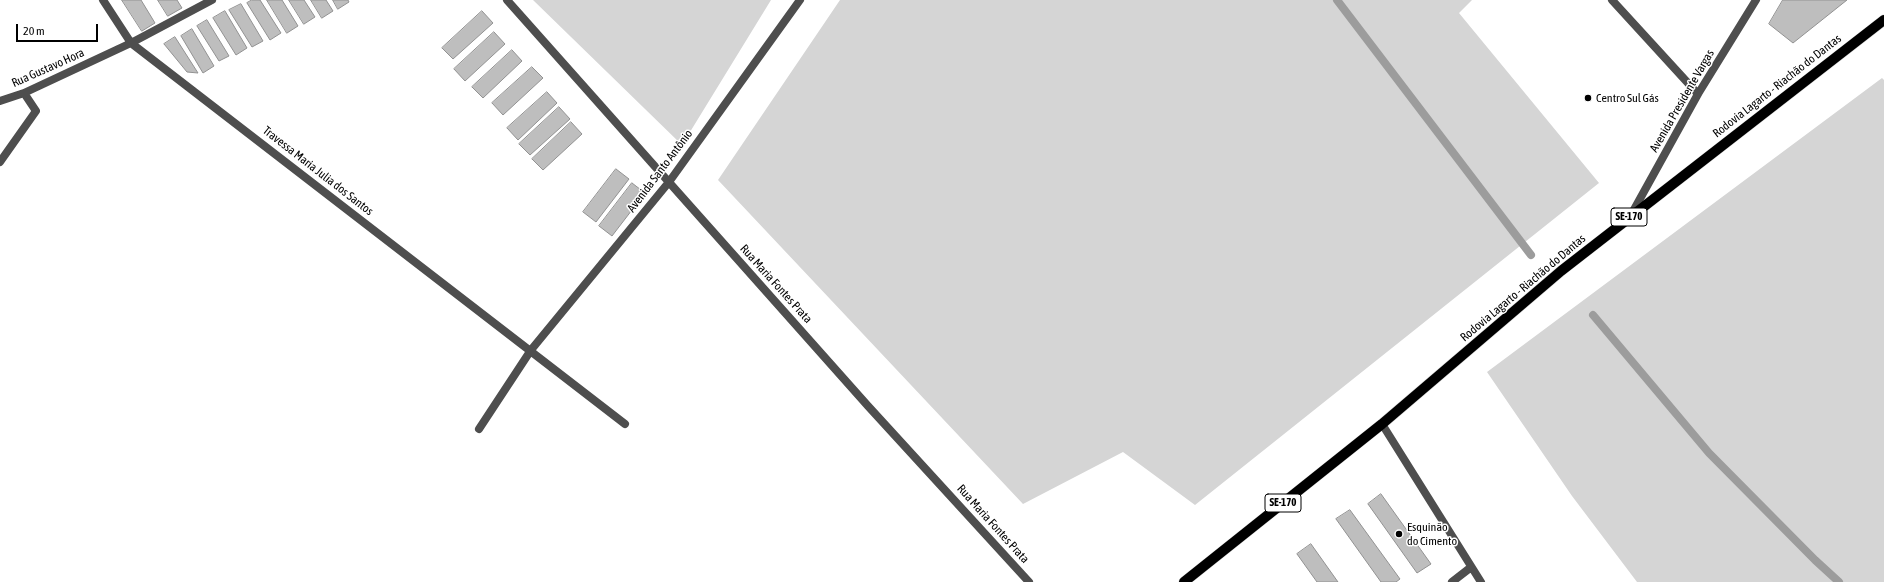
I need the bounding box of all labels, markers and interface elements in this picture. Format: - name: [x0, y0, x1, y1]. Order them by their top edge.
- scale bar: [18, 16, 100, 42]
- text: 20 m: [23, 24, 45, 38]
- street label: Rodovia Lagarto - Riachão do Dantas: [1710, 31, 1844, 141]
- street label: Rua Gustavo Hora: [9, 46, 87, 90]
- street label: Avenida Presidente Vargas: [1647, 47, 1717, 155]
- place label: Centro Sul Gás: [1596, 91, 1659, 105]
- marker: Centro Sul Gás: [1583, 93, 1593, 103]
- street label: Travessa Maria Julia dos Santos: [260, 123, 376, 219]
- street label: Avenida Santo Antônio: [624, 127, 696, 215]
- road number: SE-170: [1611, 208, 1647, 226]
- street label: Rodovia Lagarto - Riachão do Dantas: [1457, 231, 1589, 345]
- street label: Rua Maria Fontes Prata: [737, 242, 815, 326]
- street label: Rua Maria Fontes Prata: [954, 482, 1032, 566]
- road number: SE-170: [1265, 494, 1301, 512]
- place label: Esquinão do Cimento: [1407, 520, 1457, 548]
- marker: Esquinão do Cimento: [1394, 529, 1404, 539]

